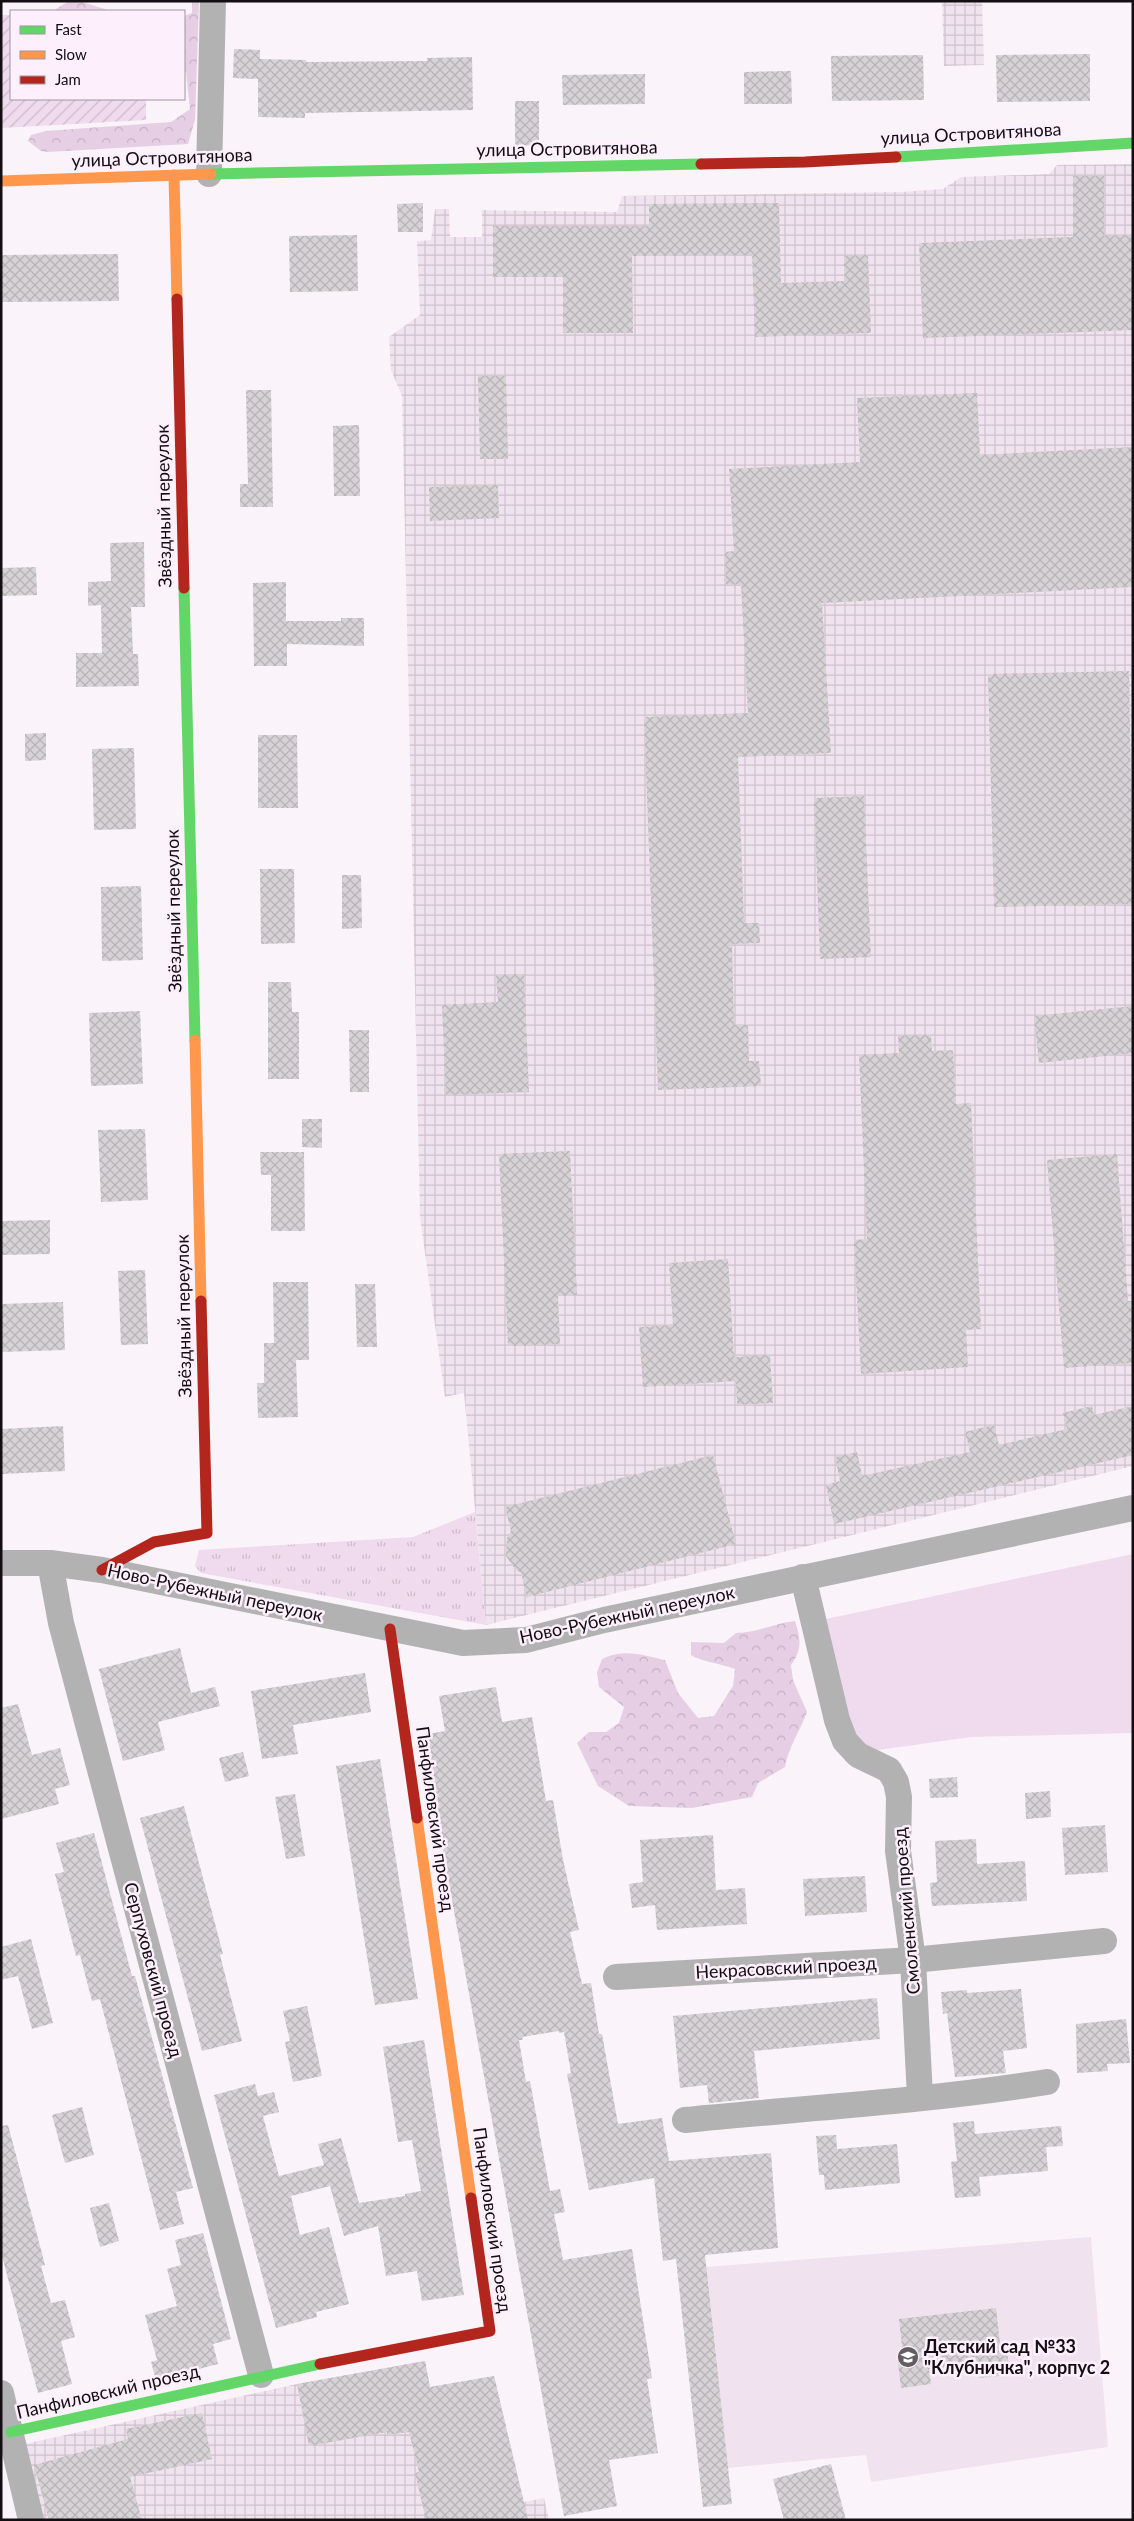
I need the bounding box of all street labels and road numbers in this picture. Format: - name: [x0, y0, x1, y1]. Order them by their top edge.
- street label: улица Островитянова: [880, 117, 1062, 149]
- street label: улица Островитянова: [476, 135, 658, 161]
- street label: улица Островитянова: [71, 143, 253, 171]
- street label: Звёздный переулок: [151, 424, 175, 588]
- street label: Звёздный переулок: [161, 829, 185, 993]
- street label: Звёздный переулок: [171, 1234, 195, 1398]
- street label: Ново-Рубежный переулок: [106, 1558, 325, 1626]
- street label: Ново-Рубежный переулок: [517, 1580, 737, 1648]
- street label: Панфиловский проезд: [412, 1725, 460, 1913]
- street label: Смоленский проезд: [888, 1827, 924, 1995]
- street label: Серпуховский проезд: [120, 1880, 188, 2060]
- street label: Некрасовский проезд: [695, 1951, 877, 1983]
- street label: Панфиловский проезд: [469, 2126, 517, 2314]
- street label: Панфиловский проезд: [14, 2359, 201, 2423]

